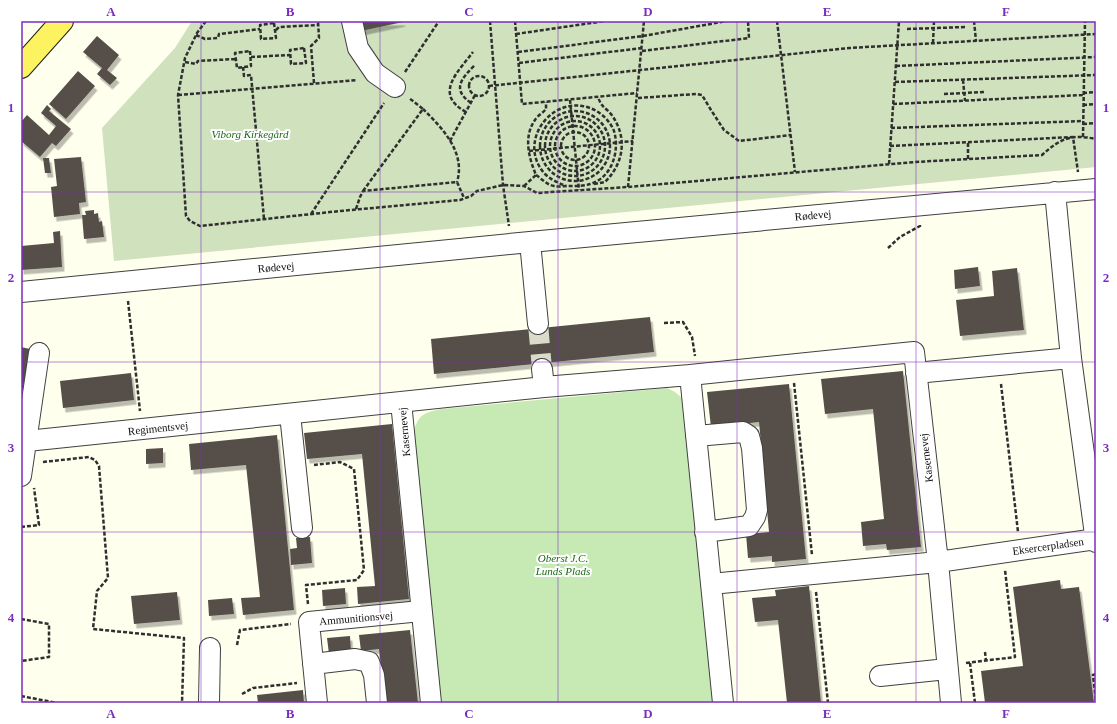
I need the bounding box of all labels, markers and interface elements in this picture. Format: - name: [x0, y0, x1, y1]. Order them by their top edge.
- text: A: [106, 4, 116, 19]
- text: B: [286, 4, 295, 19]
- text: C: [464, 4, 474, 19]
- text: D: [643, 4, 653, 19]
- text: E: [823, 4, 831, 19]
- text: F: [1002, 4, 1010, 19]
- text: 1: [8, 100, 14, 115]
- text: 1: [1103, 100, 1109, 115]
- park label: Viborg Kirkegård: [212, 128, 289, 140]
- street label: Rødevej: [794, 207, 832, 223]
- street label: Rødevej: [257, 259, 295, 275]
- text: 2: [8, 270, 14, 285]
- text: 2: [1103, 270, 1109, 285]
- street label: Kasernevej: [396, 407, 412, 457]
- street label: Regimentsvej: [127, 419, 189, 437]
- street label: Kasernevej: [917, 433, 935, 483]
- text: 3: [8, 440, 15, 455]
- text: 3: [1103, 440, 1110, 455]
- street label: Eksercerpladsen: [1011, 535, 1085, 557]
- park label: Oberst J.C. Lunds Plads: [535, 552, 590, 577]
- street label: Ammunitionsvej: [319, 609, 393, 627]
- text: 4: [8, 610, 15, 625]
- text: 4: [1103, 610, 1110, 625]
- text: A: [106, 706, 116, 721]
- text: B: [286, 706, 295, 721]
- text: C: [464, 706, 474, 721]
- text: D: [643, 706, 653, 721]
- text: E: [823, 706, 831, 721]
- text: F: [1002, 706, 1010, 721]

